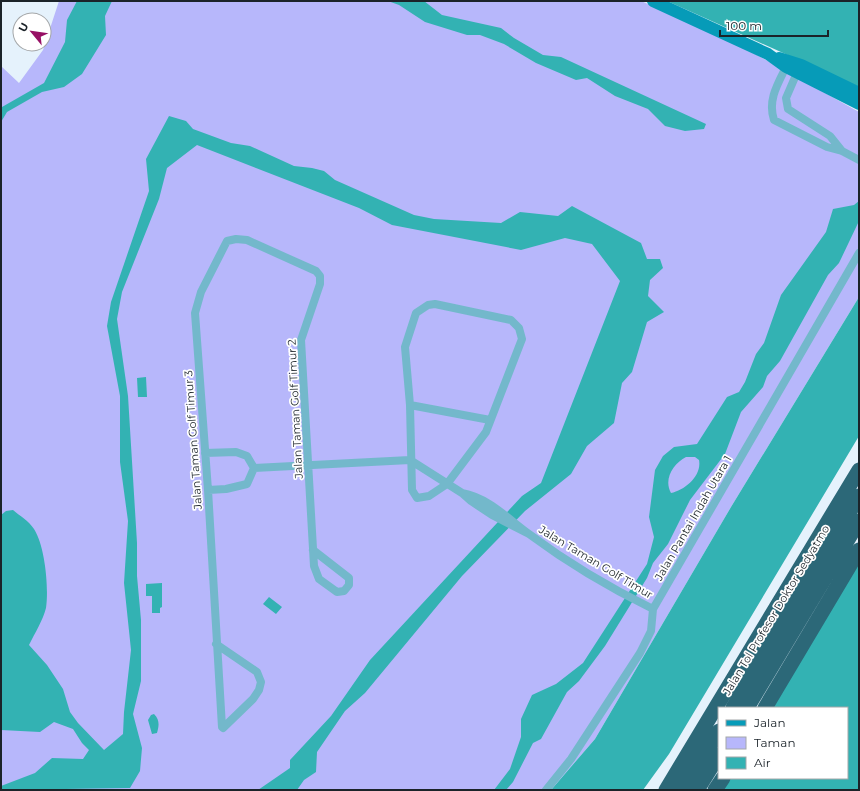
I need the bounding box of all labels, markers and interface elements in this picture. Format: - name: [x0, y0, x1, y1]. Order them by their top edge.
- north arrow: [12, 12, 52, 52]
- scale bar: [720, 12, 828, 38]
- text: 100 m: [726, 18, 762, 33]
- text: U: [15, 20, 31, 34]
- street label: Jalan Taman Golf Timur 2: [284, 339, 306, 480]
- street label: Jalan Taman Golf Timur 3: [181, 370, 205, 511]
- street label: Jalan Pantai Indah Utara 1: [651, 453, 735, 584]
- street label: Jalan Taman Golf Timur: [536, 522, 656, 602]
- street label: Jalan Tol Profesor Doktor Sedyatmo: [719, 522, 833, 698]
- legend: [718, 707, 848, 779]
- text: Jalan: [753, 715, 786, 730]
- text: Taman: [754, 735, 796, 750]
- text: Air: [754, 755, 771, 770]

